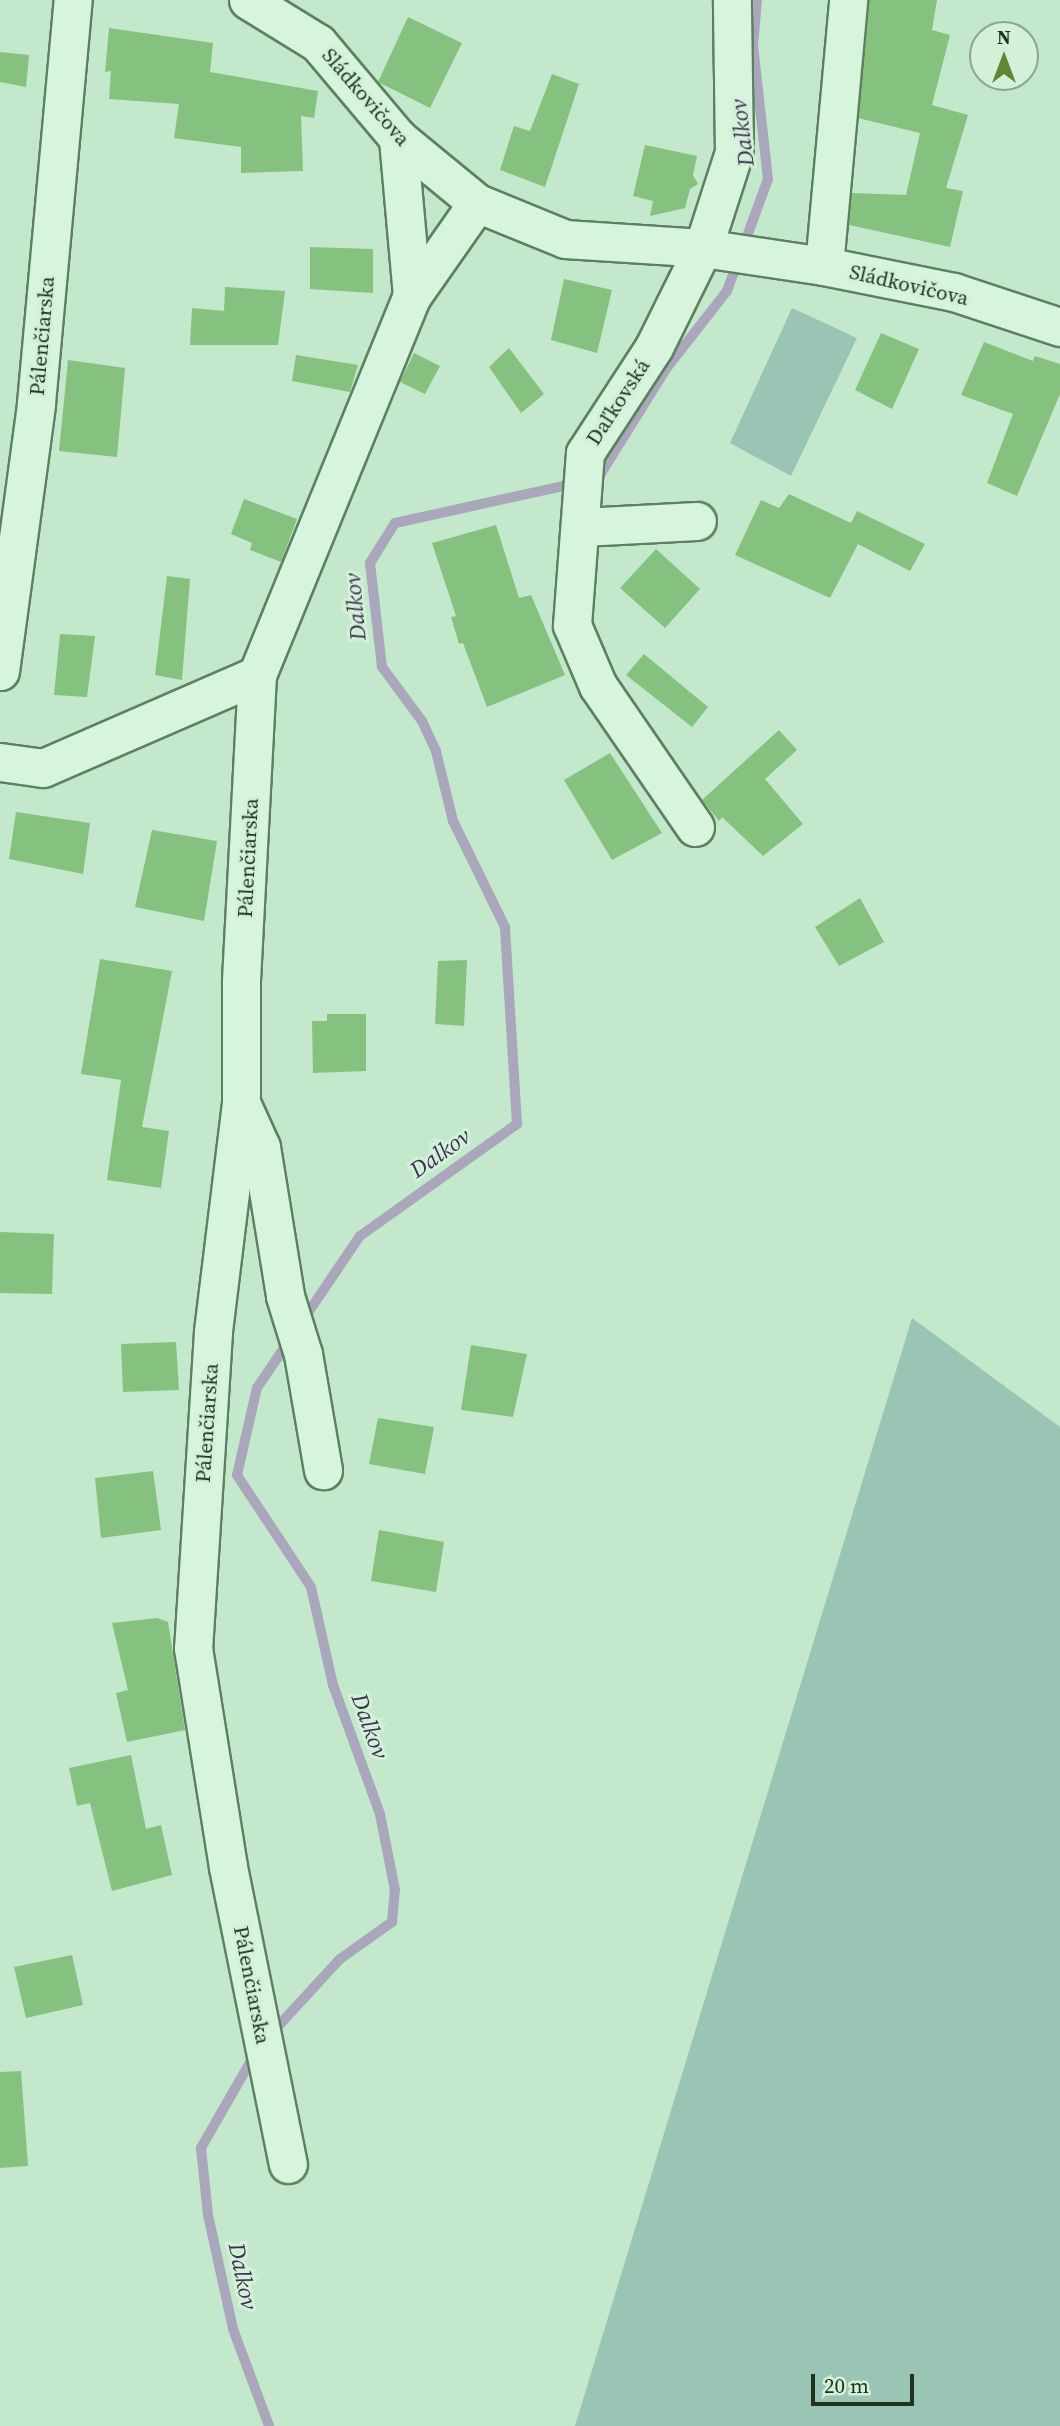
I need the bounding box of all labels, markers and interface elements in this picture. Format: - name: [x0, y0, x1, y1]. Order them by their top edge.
- north arrow: [969, 21, 1039, 91]
- text: N: [997, 24, 1011, 50]
- street label: Sládkovičova: [317, 43, 415, 151]
- water label: Dalkov: [724, 98, 760, 168]
- street label: Sládkovičova: [847, 259, 971, 311]
- street label: Pálenčiarska: [24, 275, 60, 397]
- street label: Daľkovská: [581, 354, 655, 450]
- water label: Dalkov: [338, 572, 372, 642]
- street label: Pálenčiarska: [232, 798, 264, 918]
- water label: Dalkov: [404, 1122, 476, 1184]
- street label: Pálenčiarska: [190, 1362, 224, 1484]
- water label: Dalkov: [346, 1690, 394, 1762]
- street label: Pálenčiarska: [228, 1924, 276, 2046]
- water label: Dalkov: [222, 2240, 264, 2312]
- scale bar: [815, 2360, 918, 2404]
- text: 20 m: [824, 2371, 869, 2400]

